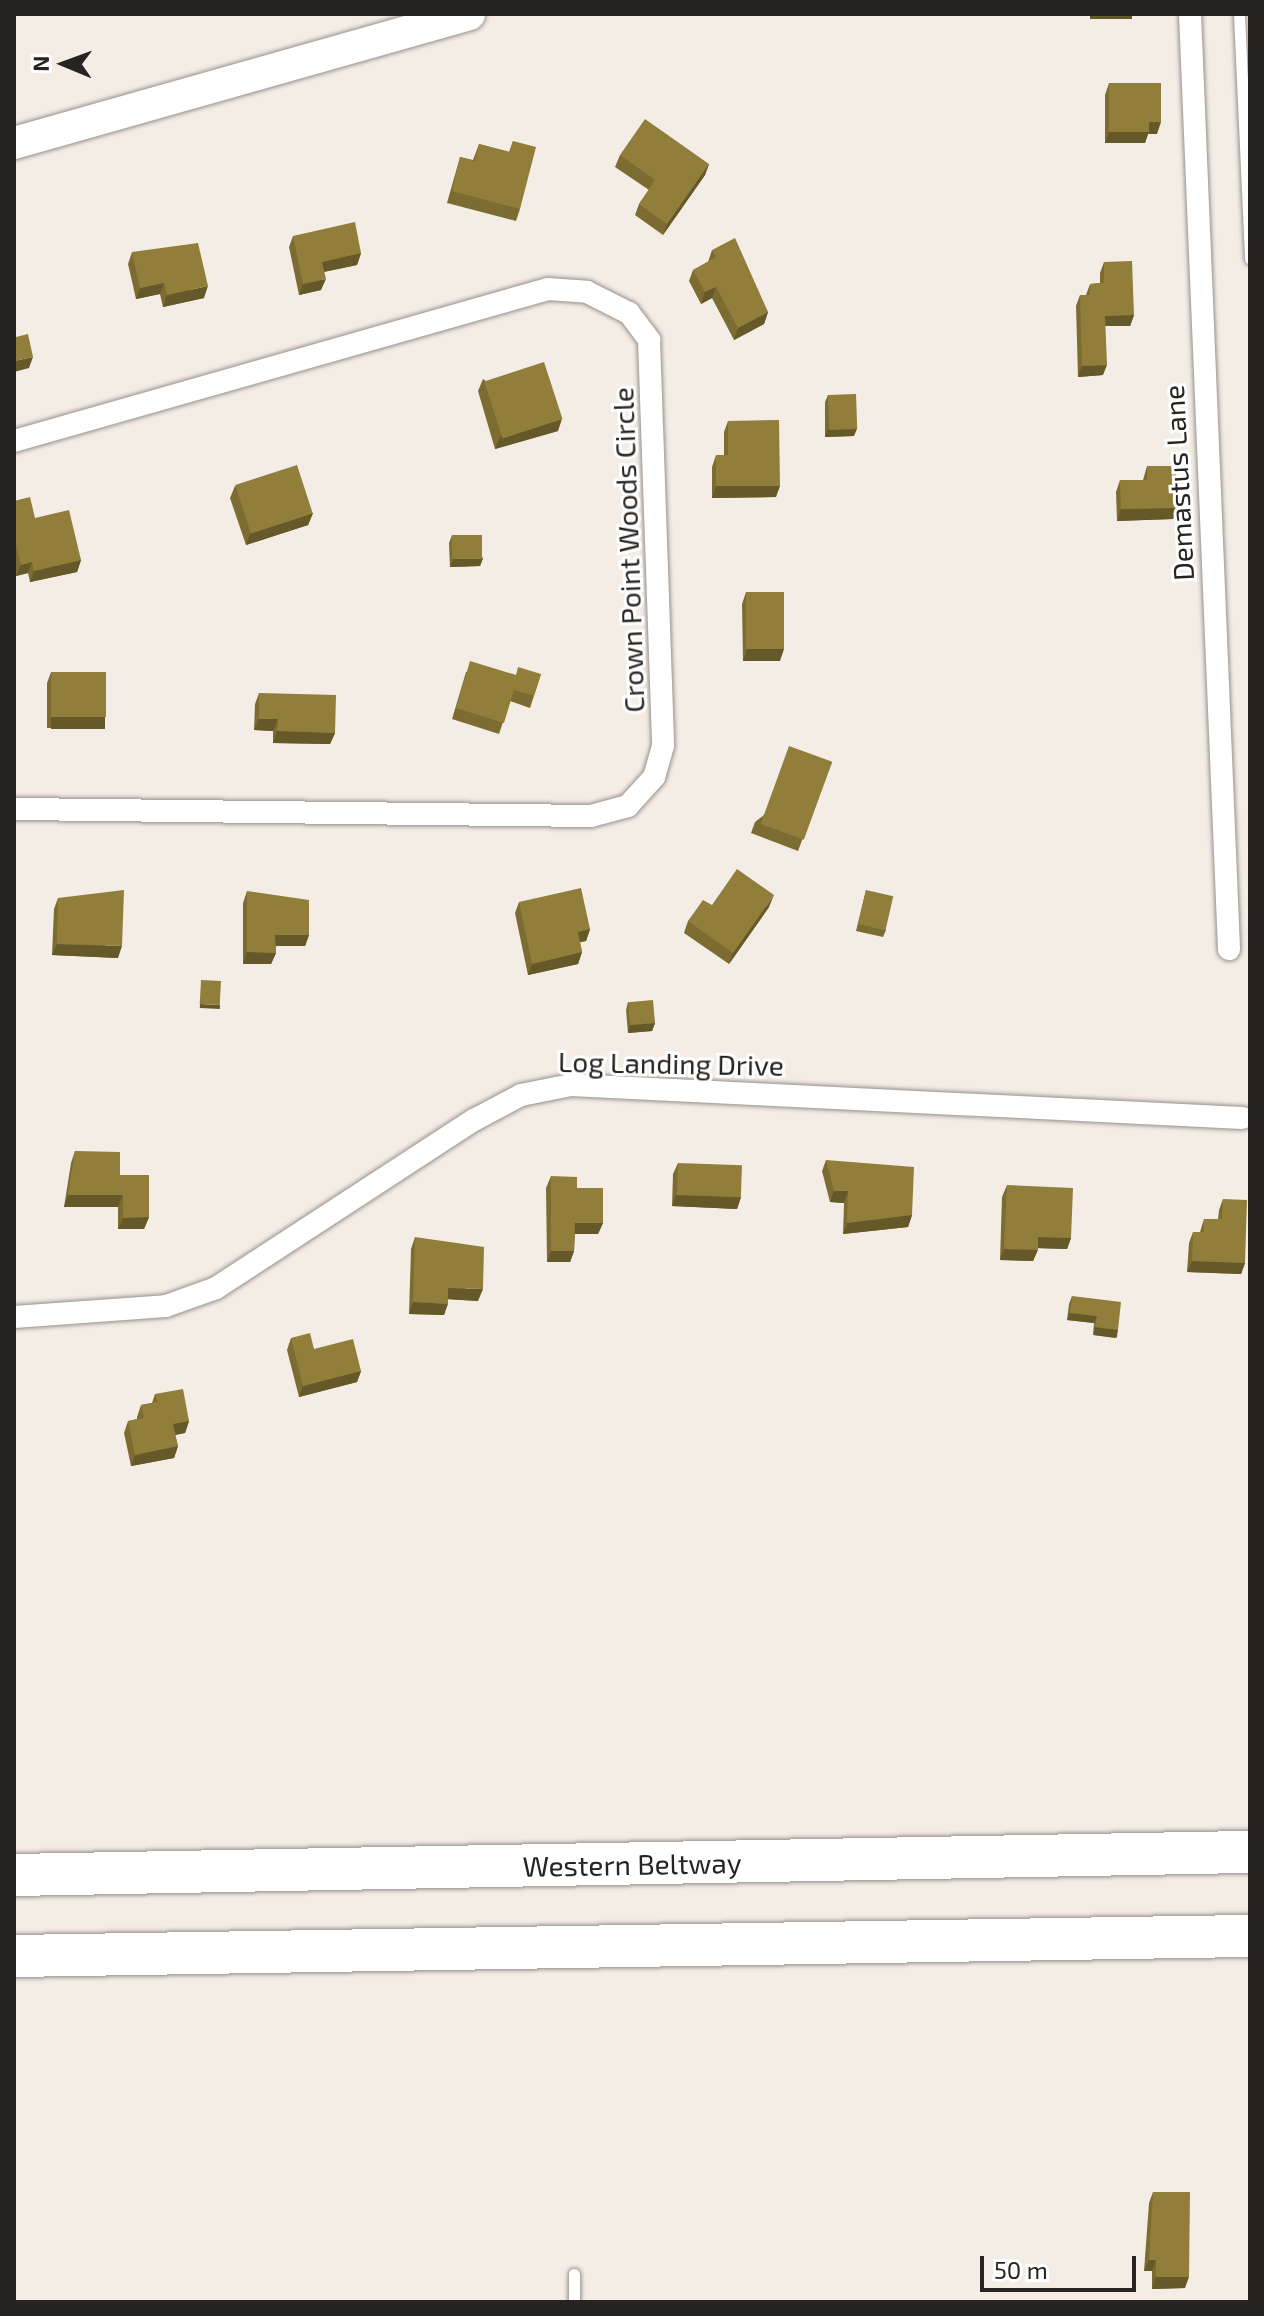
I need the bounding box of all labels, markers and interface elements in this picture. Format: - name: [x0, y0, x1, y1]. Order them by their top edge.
- north arrow: [24, 24, 104, 104]
- text: N: [27, 55, 53, 72]
- street label: Demastus Lane: [1156, 384, 1200, 582]
- street label: Crown Point Woods Circle: [606, 387, 650, 713]
- street label: Log Landing Drive: [558, 1044, 784, 1082]
- street label: Western Beltway: [522, 1845, 742, 1883]
- scale bar: [984, 2240, 1140, 2290]
- text: 50 m: [994, 2255, 1048, 2284]

